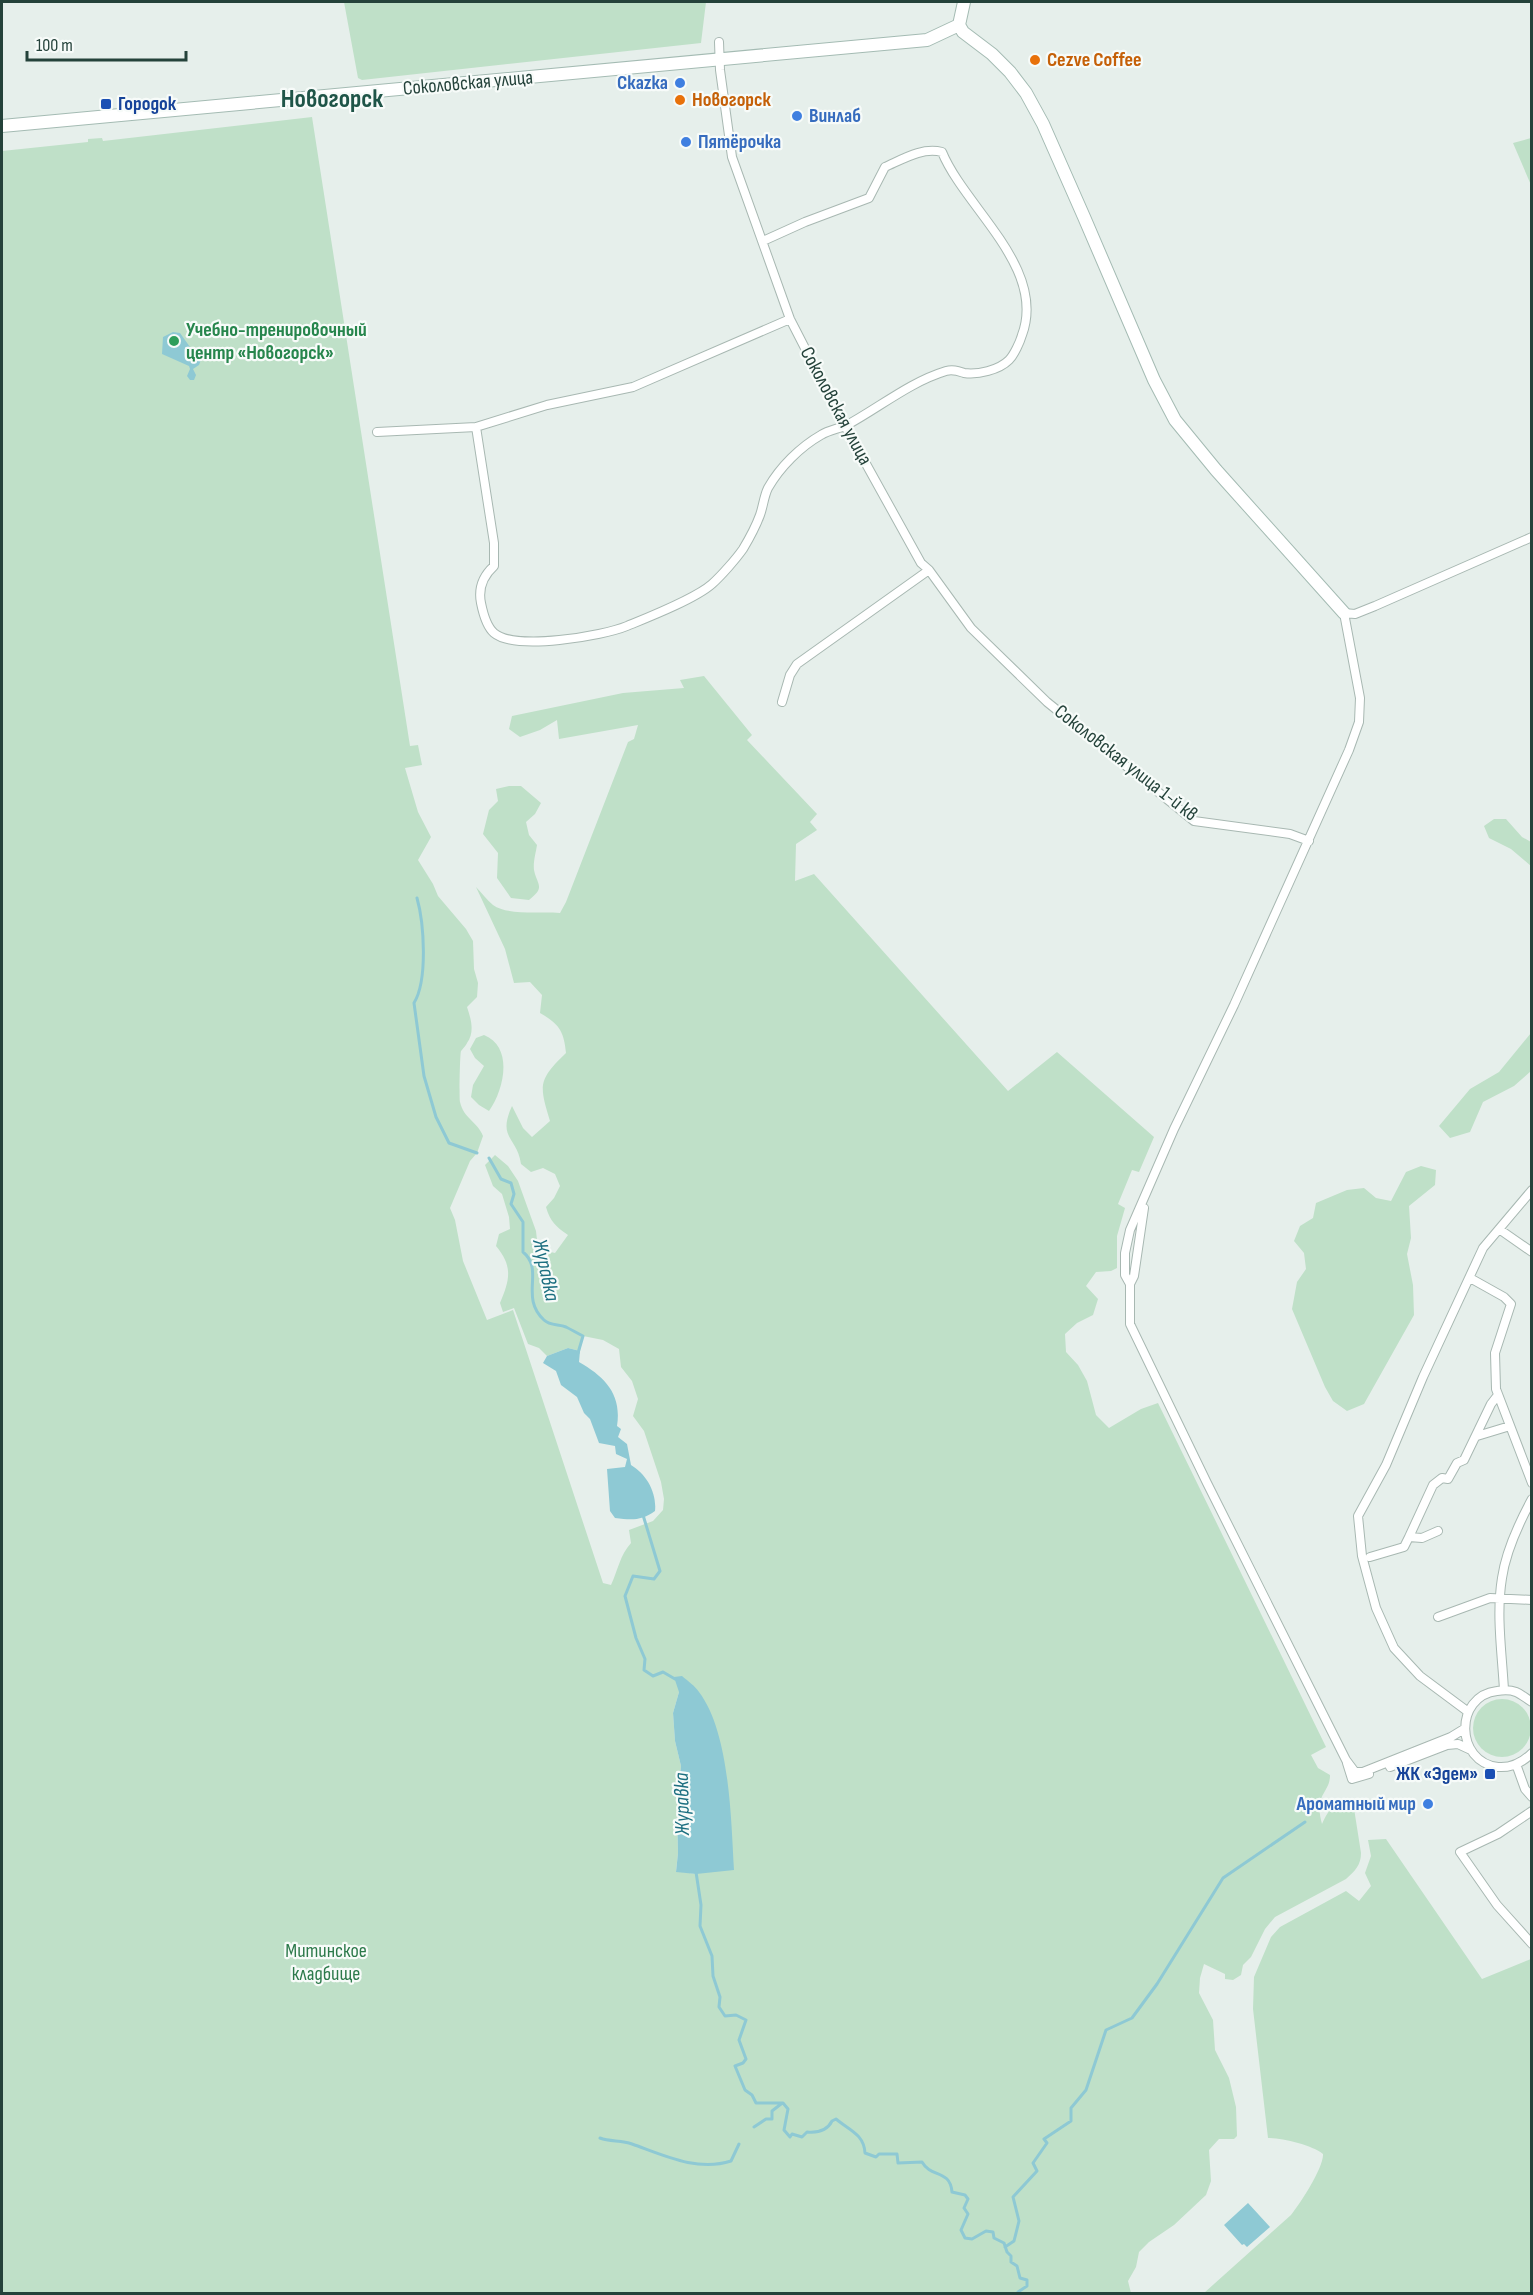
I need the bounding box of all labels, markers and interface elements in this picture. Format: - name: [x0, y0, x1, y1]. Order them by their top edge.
- scale bar: [27, 24, 186, 62]
- text: 100 m: [36, 35, 73, 56]
- place label: Cezve Coffee: [1047, 48, 1142, 72]
- marker: Cezve Coffee: [1028, 53, 1042, 67]
- street label: Соколовская улица: [402, 65, 534, 101]
- place label: Скаzка: [617, 71, 668, 95]
- marker: Скаzка: [673, 76, 687, 90]
- district label: Новогорск: [281, 84, 383, 115]
- place label: Новогорск: [692, 88, 771, 112]
- place label: Городок: [118, 92, 177, 116]
- marker: Новогорск: [673, 93, 687, 107]
- marker: Городок: [99, 97, 113, 111]
- place label: Винлаб: [809, 104, 861, 128]
- marker: Винлаб: [790, 109, 804, 123]
- place label: Пятёрочка: [698, 130, 781, 154]
- marker: Пятёрочка: [679, 135, 693, 149]
- place label: Учебно-тренировочный центр «Новогорск»: [186, 318, 367, 365]
- marker: Учебно-тренировочный центр «Новогорск»: [167, 334, 181, 348]
- street label: Соколовская улица: [795, 343, 877, 469]
- street label: Соколовская улица 1-й кв: [1050, 700, 1202, 826]
- water label: Журавка: [527, 1236, 565, 1304]
- place label: ЖК «Эдем»: [1396, 1762, 1478, 1786]
- marker: ЖК «Эдем»: [1483, 1767, 1497, 1781]
- water label: Журавка: [669, 1772, 695, 1837]
- place label: Ароматный мир: [1295, 1792, 1416, 1816]
- marker: Ароматный мир: [1421, 1797, 1435, 1811]
- park label: Митинское кладбище: [285, 1939, 367, 1986]

